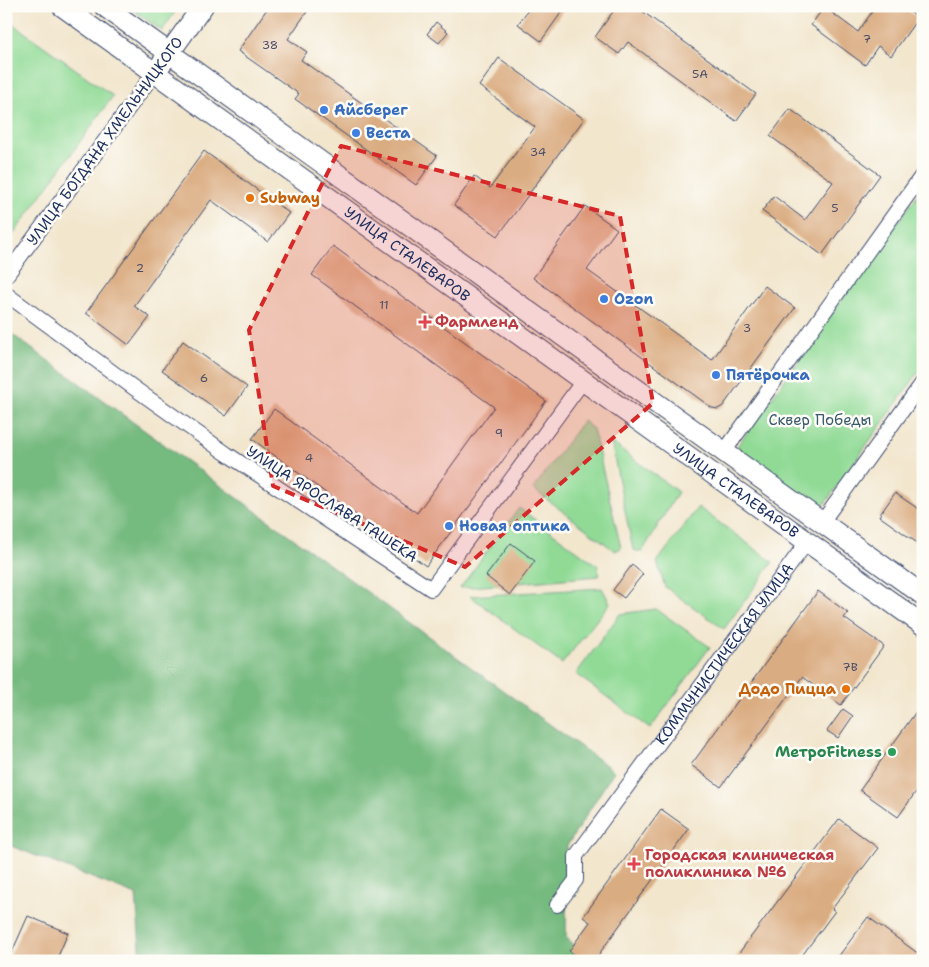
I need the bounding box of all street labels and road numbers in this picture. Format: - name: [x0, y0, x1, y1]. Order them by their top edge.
- street label: УЛИЦА БОГДАНА ХМЕЛЬНИЦКОГО: [22, 33, 188, 249]
- street label: УЛИЦА СТАЛЕВАРОВ: [340, 202, 474, 306]
- street label: УЛИЦА СТАЛЕВАРОВ: [669, 438, 803, 543]
- street label: УЛИЦА ЯРОСЛАВА ГАШЕКА: [243, 441, 421, 567]
- street label: КОММУНИСТИЧЕСКАЯ УЛИЦА: [651, 559, 798, 749]

